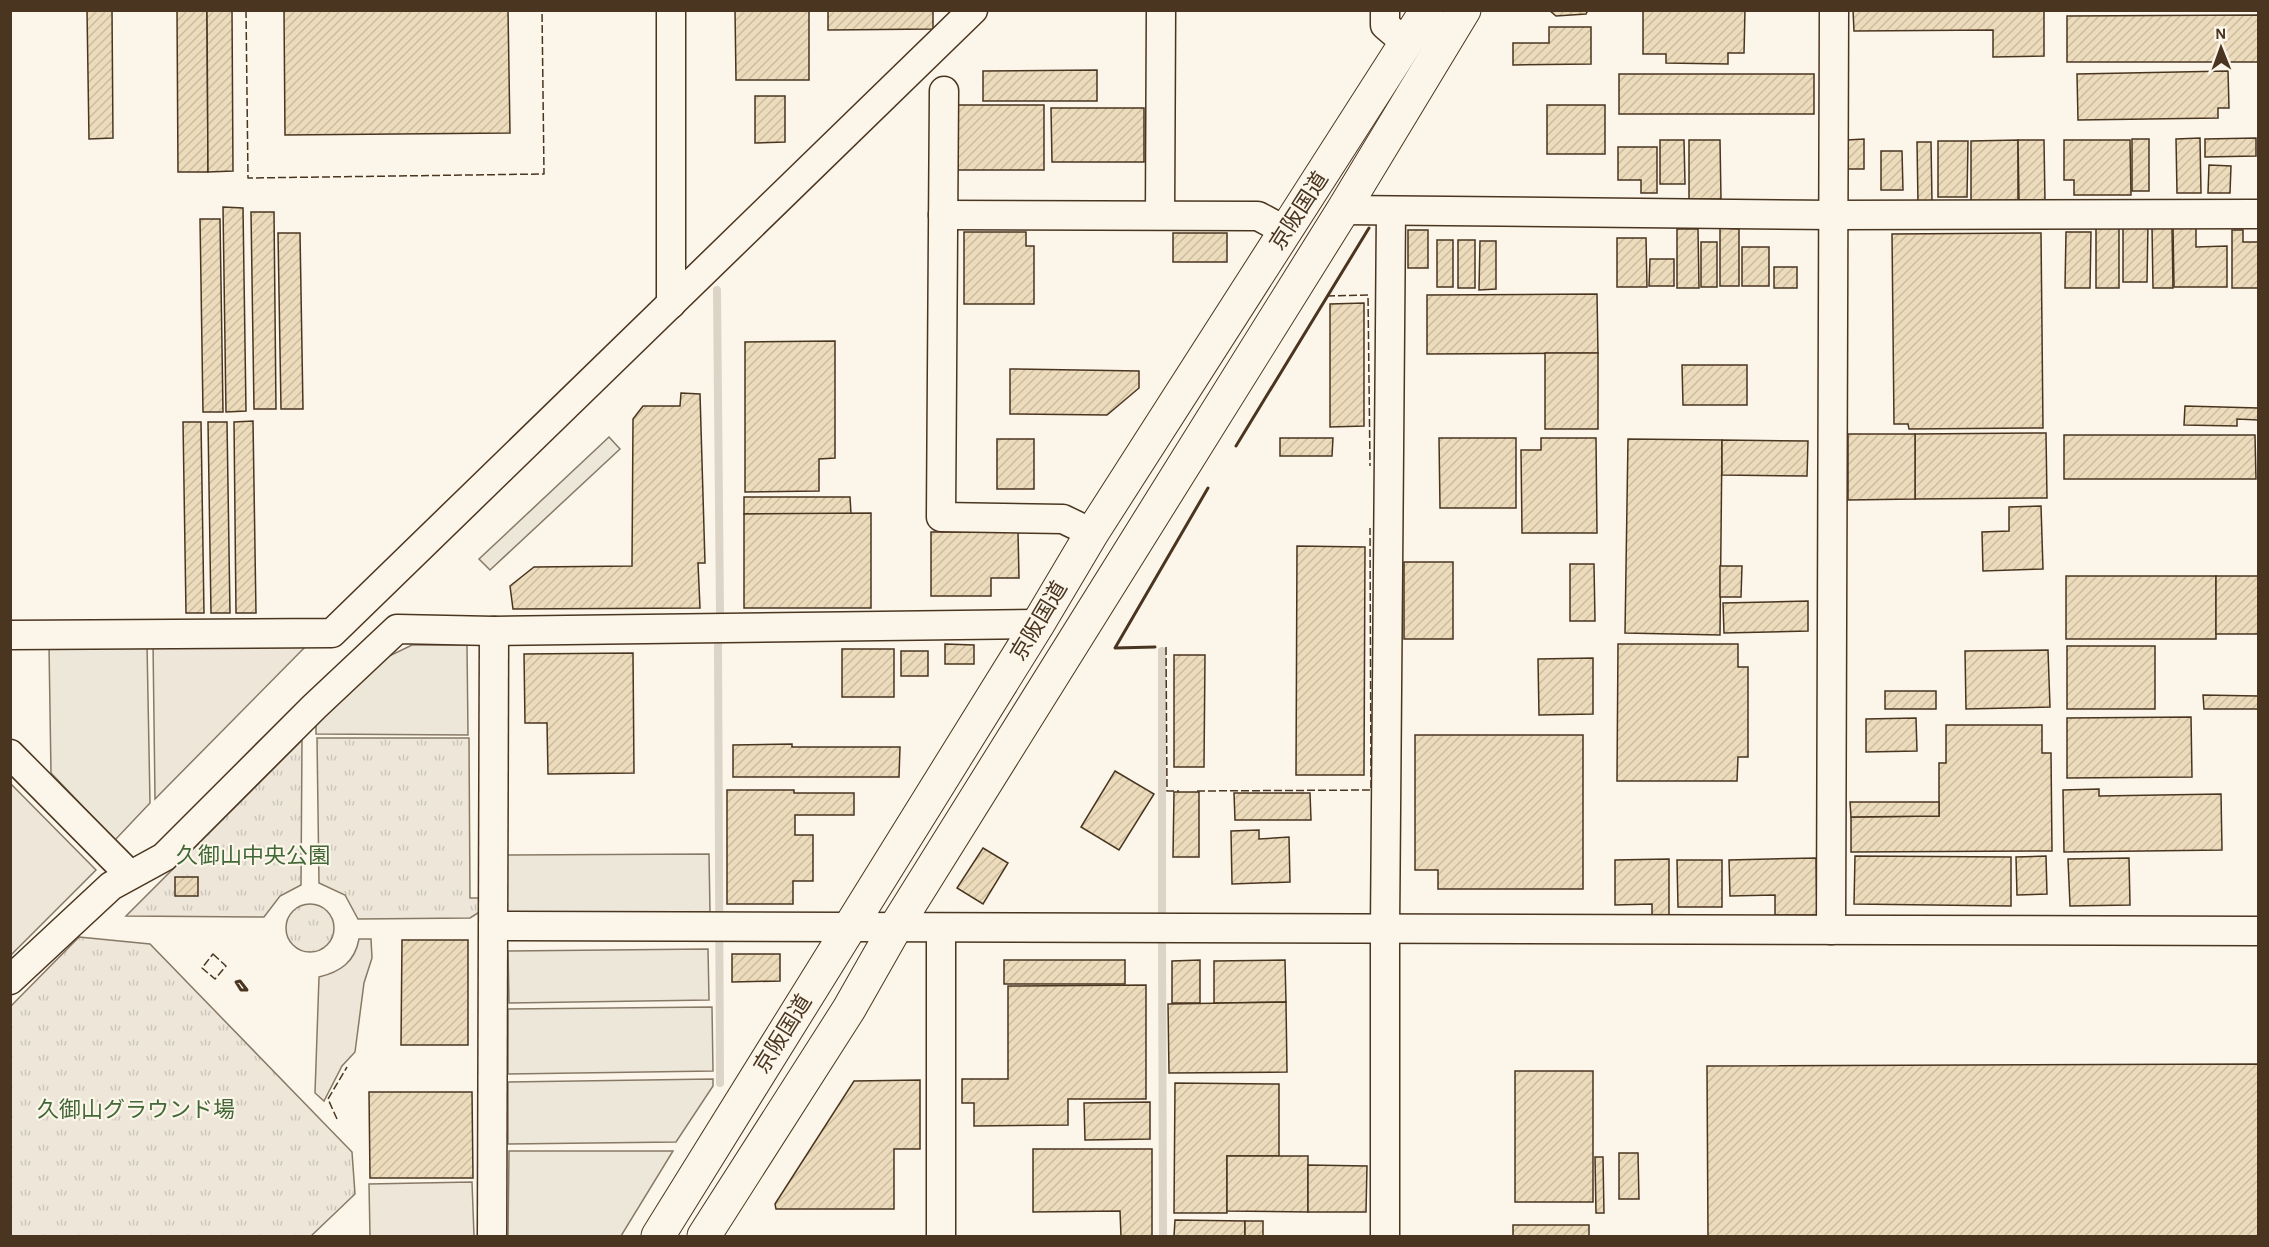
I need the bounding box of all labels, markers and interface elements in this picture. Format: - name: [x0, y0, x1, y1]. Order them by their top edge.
- north arrow: [2191, 18, 2251, 78]
- text: N: [2215, 26, 2226, 42]
- street label: 京阪国道: [1265, 168, 1332, 254]
- street label: 京阪国道: [1006, 577, 1071, 664]
- park label: 久御山中央公園: [176, 844, 330, 867]
- street label: 京阪国道: [750, 990, 816, 1077]
- park label: 久御山グラウンド場: [37, 1098, 235, 1121]

